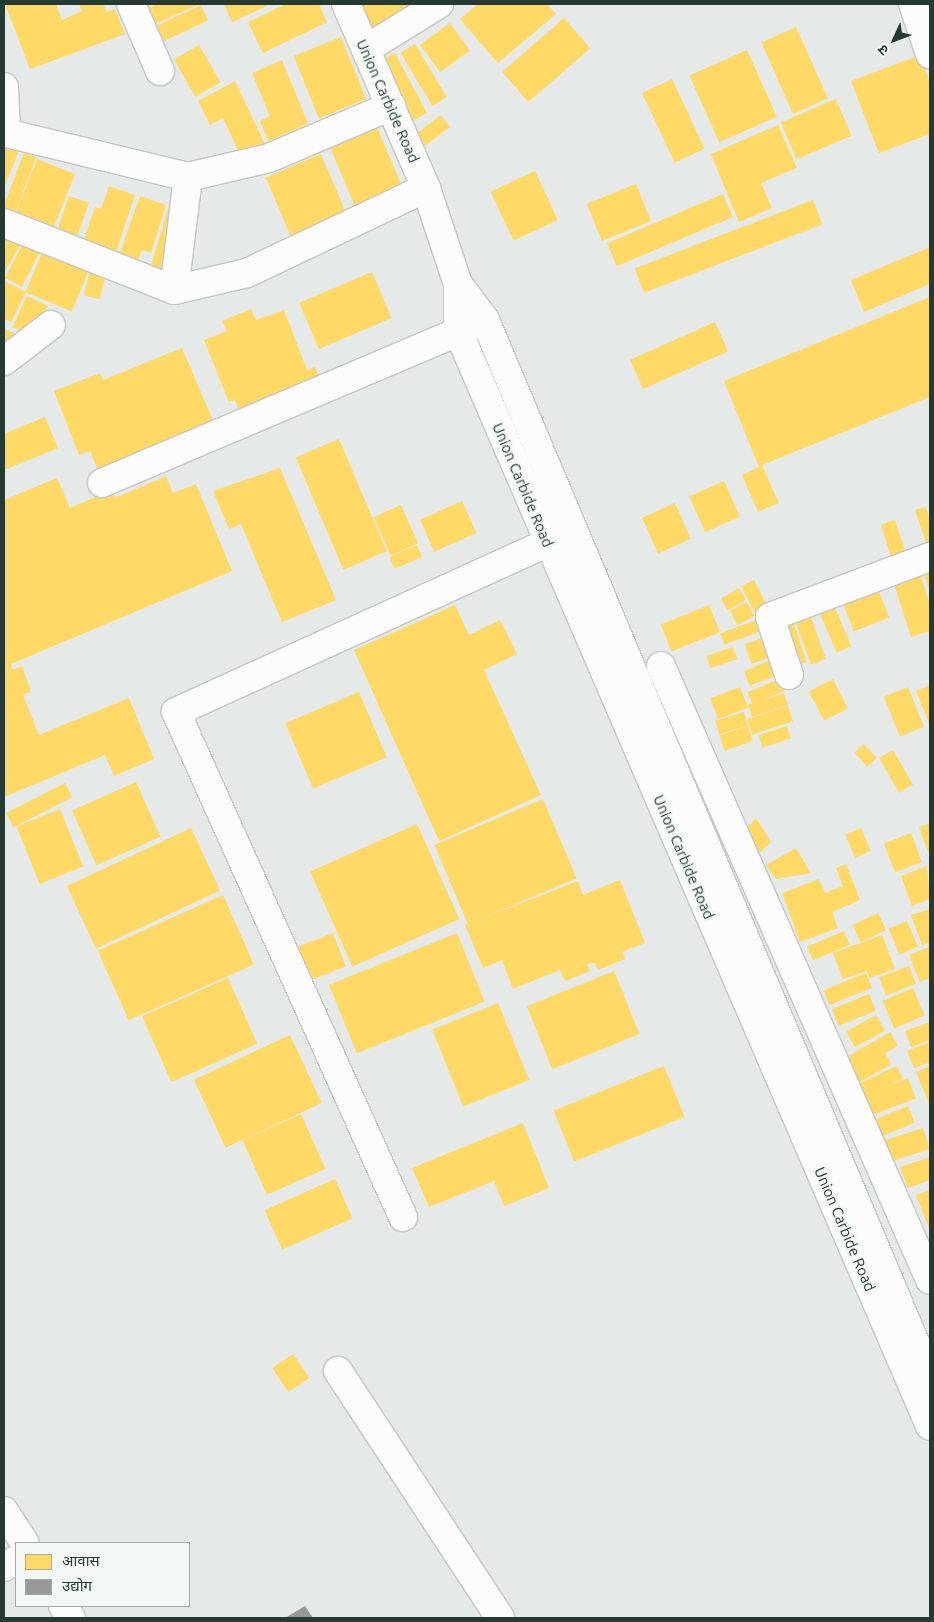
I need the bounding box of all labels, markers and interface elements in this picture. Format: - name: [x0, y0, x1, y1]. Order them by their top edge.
- north arrow: [869, 15, 919, 65]
- street label: Union Carbide Road: [353, 36, 423, 166]
- text: उ: [874, 42, 892, 59]
- street label: Union Carbide Road: [489, 420, 557, 550]
- street label: Union Carbide Road: [650, 792, 718, 922]
- street label: Union Carbide Road: [811, 1164, 879, 1294]
- legend: [15, 1542, 190, 1607]
- text: आवास: [62, 1552, 100, 1569]
- text: उद्योग: [62, 1577, 92, 1594]

